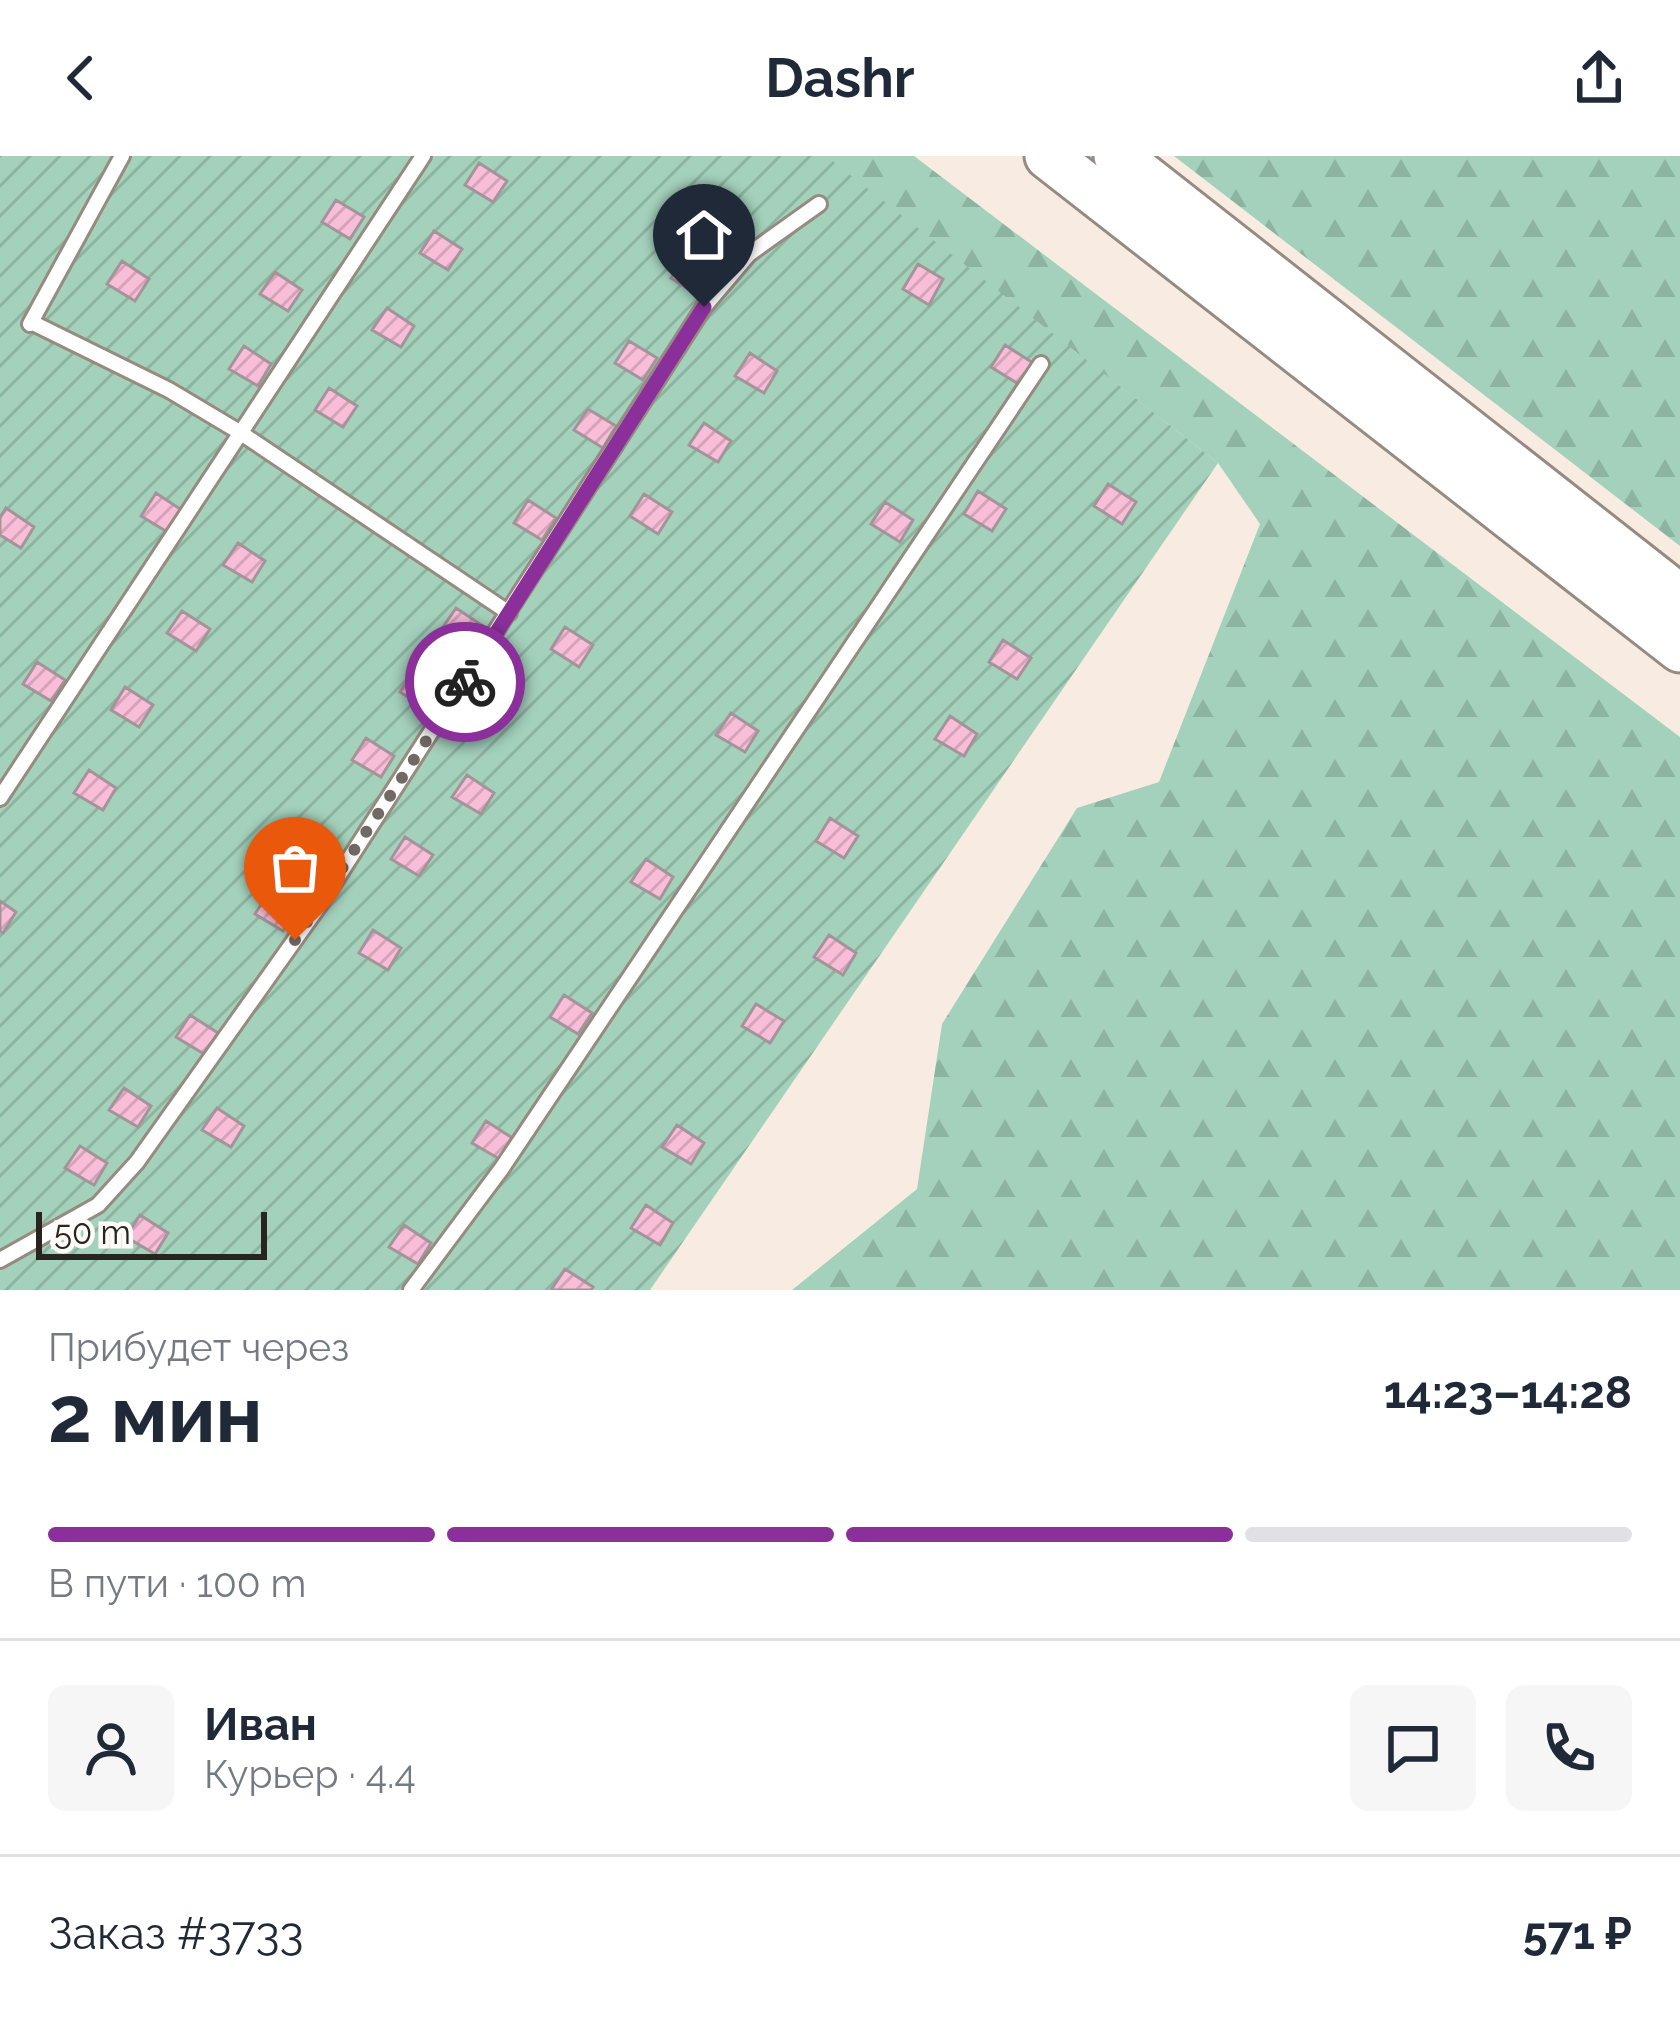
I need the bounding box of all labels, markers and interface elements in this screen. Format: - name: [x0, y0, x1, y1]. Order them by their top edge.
- icon: back: [48, 45, 114, 111]
- icon: share: [1566, 45, 1632, 111]
- text: Dashr: [765, 46, 915, 110]
- pin: [653, 184, 755, 307]
- icon: home: [671, 202, 737, 268]
- courier: [405, 622, 525, 742]
- icon: bike: [432, 649, 498, 715]
- pin: [244, 817, 346, 940]
- icon: bag: [262, 835, 328, 901]
- scale bar: [36, 1206, 267, 1259]
- text: 50 m: [54, 1213, 131, 1252]
- text: Прибудет через: [48, 1324, 349, 1370]
- text: 14:23–14:28: [1384, 1366, 1632, 1419]
- text: 2 мин: [48, 1369, 263, 1460]
- text: В пути · 100 m: [48, 1560, 306, 1606]
- button: person: [48, 1685, 174, 1811]
- button: chat: [1350, 1685, 1476, 1811]
- button: phone: [1506, 1685, 1632, 1811]
- text: Иван: [204, 1698, 317, 1751]
- text: Курьер · 4.4: [204, 1751, 416, 1797]
- text: Заказ #3733: [48, 1907, 304, 1960]
- text: 571 ₽: [1523, 1907, 1632, 1960]

